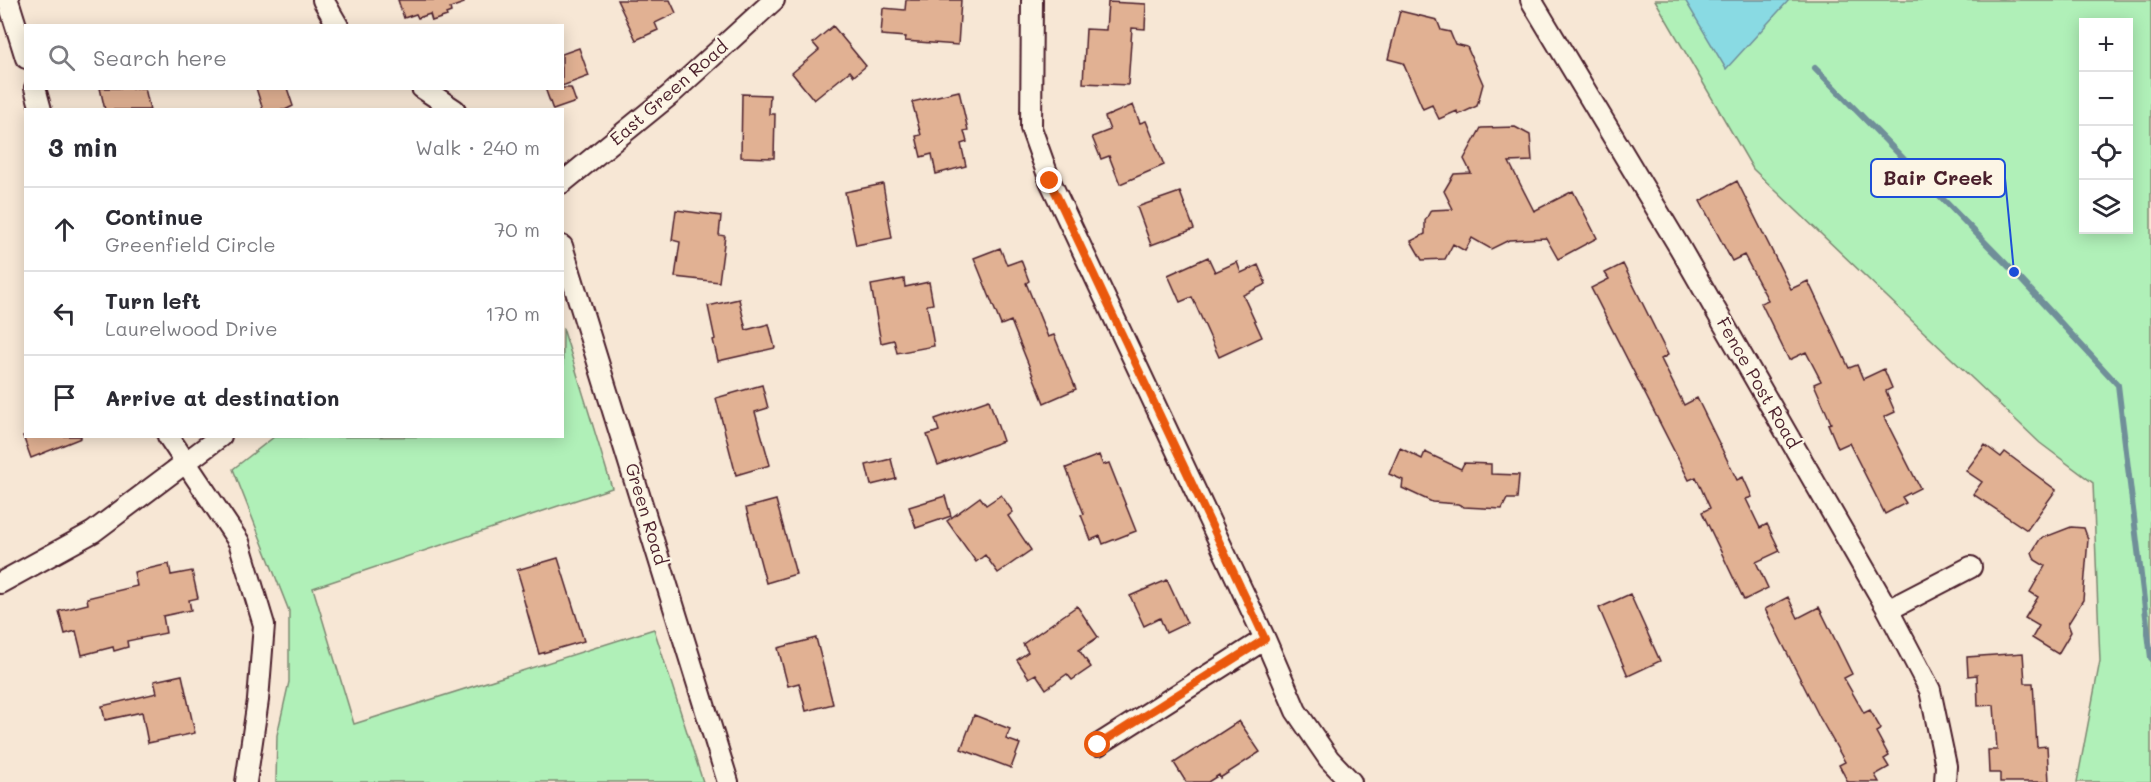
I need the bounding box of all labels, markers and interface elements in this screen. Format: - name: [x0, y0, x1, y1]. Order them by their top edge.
- map controls: [2079, 18, 2133, 234]
- button: +: [2079, 18, 2133, 72]
- search box: [24, 24, 564, 90]
- street label: East Green Road: [604, 34, 733, 150]
- icon: search: [45, 41, 78, 74]
- text: Search here: [93, 43, 227, 72]
- button: −: [2079, 72, 2133, 126]
- button: locate: [2079, 126, 2133, 180]
- text: 3 min: [48, 130, 117, 164]
- text: Walk · 240 m: [415, 134, 540, 160]
- callout: Bair Creek: [1871, 159, 2005, 197]
- text: Bair Creek: [1883, 164, 1993, 190]
- route end: [1036, 167, 1062, 193]
- button: layers: [2079, 180, 2133, 234]
- text: Continue: [105, 202, 203, 231]
- icon: ahead: [48, 213, 81, 246]
- text: 70 m: [494, 216, 540, 242]
- text: Greenfield Circle: [105, 231, 276, 257]
- text: Turn left: [105, 286, 201, 315]
- icon: left: [48, 297, 81, 330]
- text: 170 m: [485, 300, 540, 326]
- street label: Fence Post Road: [1712, 313, 1806, 452]
- text: Laurelwood Drive: [105, 315, 278, 341]
- icon: arrive: [48, 381, 81, 414]
- text: Arrive at destination: [105, 383, 340, 412]
- street label: Green Road: [620, 460, 674, 568]
- route start: [1084, 731, 1110, 757]

